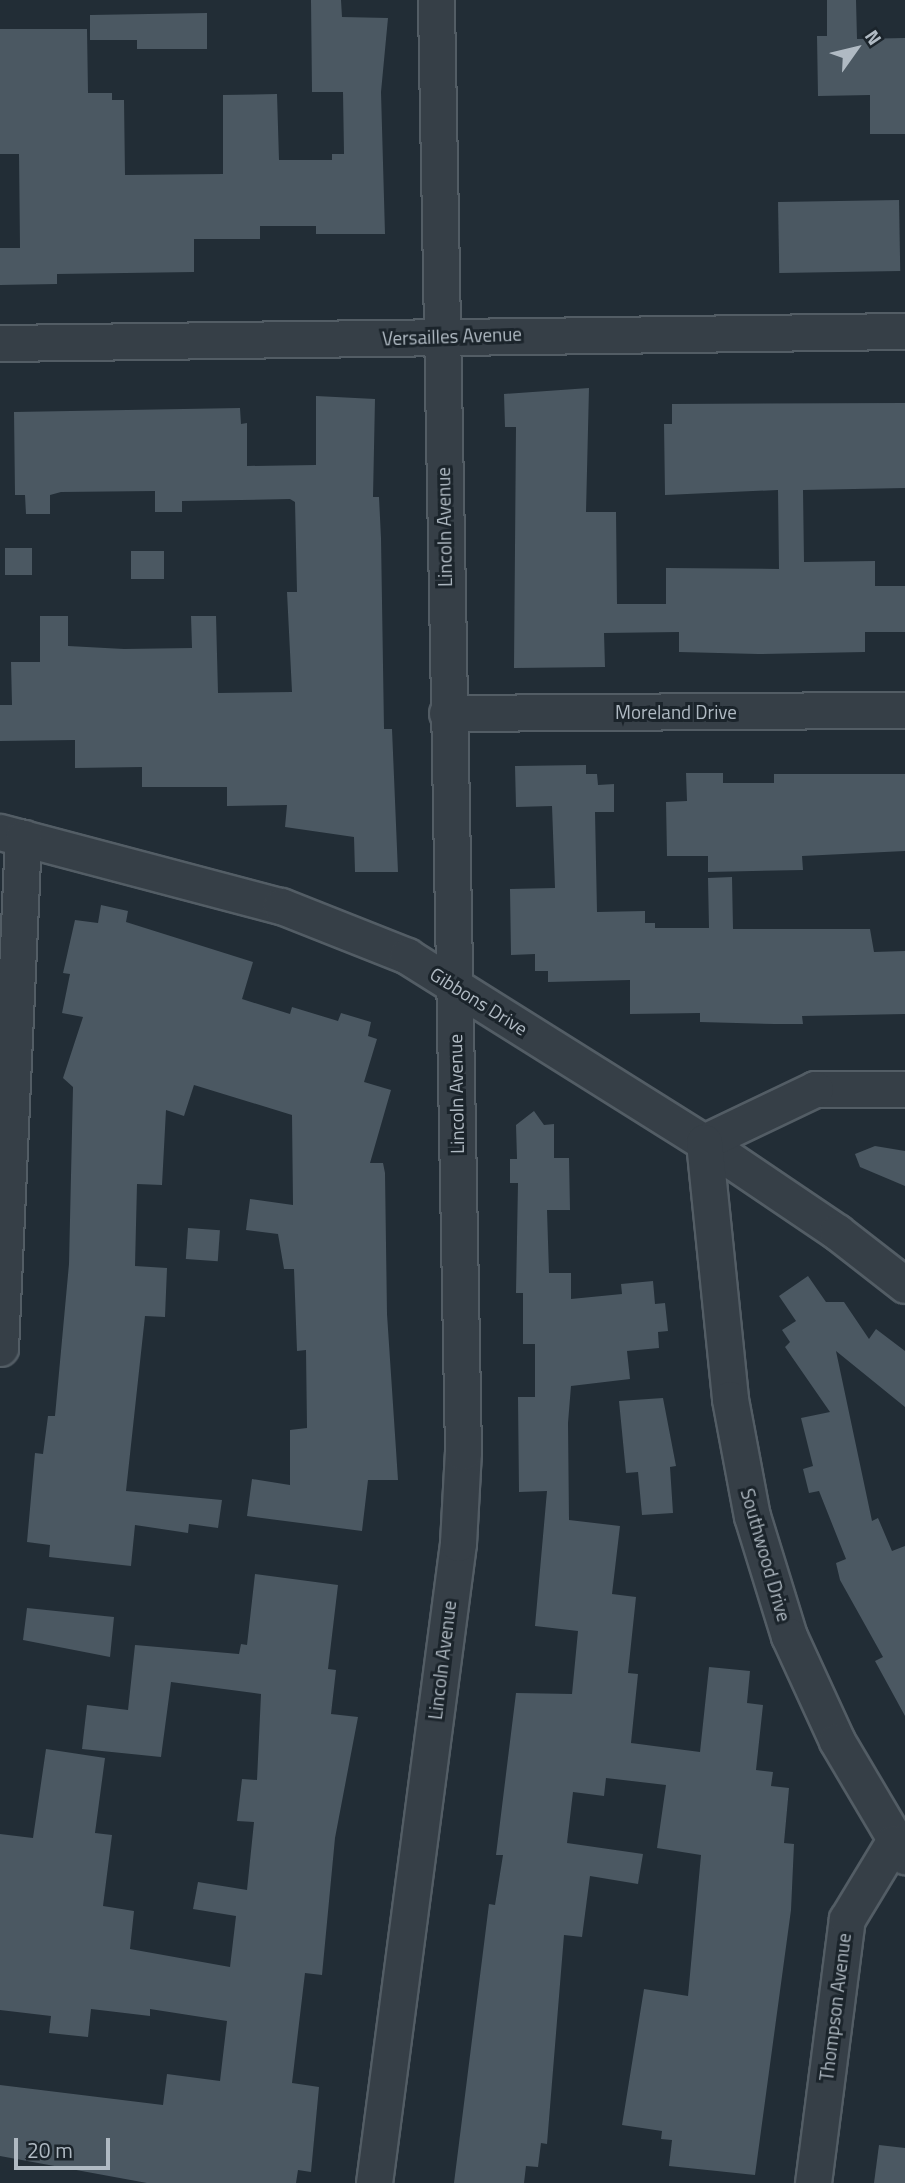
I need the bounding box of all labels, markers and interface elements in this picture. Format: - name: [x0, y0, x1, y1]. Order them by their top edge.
- north arrow: [821, 14, 891, 84]
- text: N: [858, 23, 890, 51]
- street label: Versailles Avenue: [382, 322, 522, 350]
- street label: Lincoln Avenue: [432, 467, 456, 587]
- street label: Moreland Drive: [615, 701, 737, 723]
- street label: Gibbons Drive: [426, 962, 532, 1040]
- street label: Lincoln Avenue: [444, 1034, 468, 1154]
- street label: Southwood Drive: [736, 1486, 796, 1624]
- street label: Lincoln Avenue: [423, 1599, 461, 1721]
- street label: Thompson Avenue: [815, 1932, 855, 2082]
- scale bar: [18, 2124, 114, 2168]
- text: 20 m: [27, 2134, 73, 2166]

